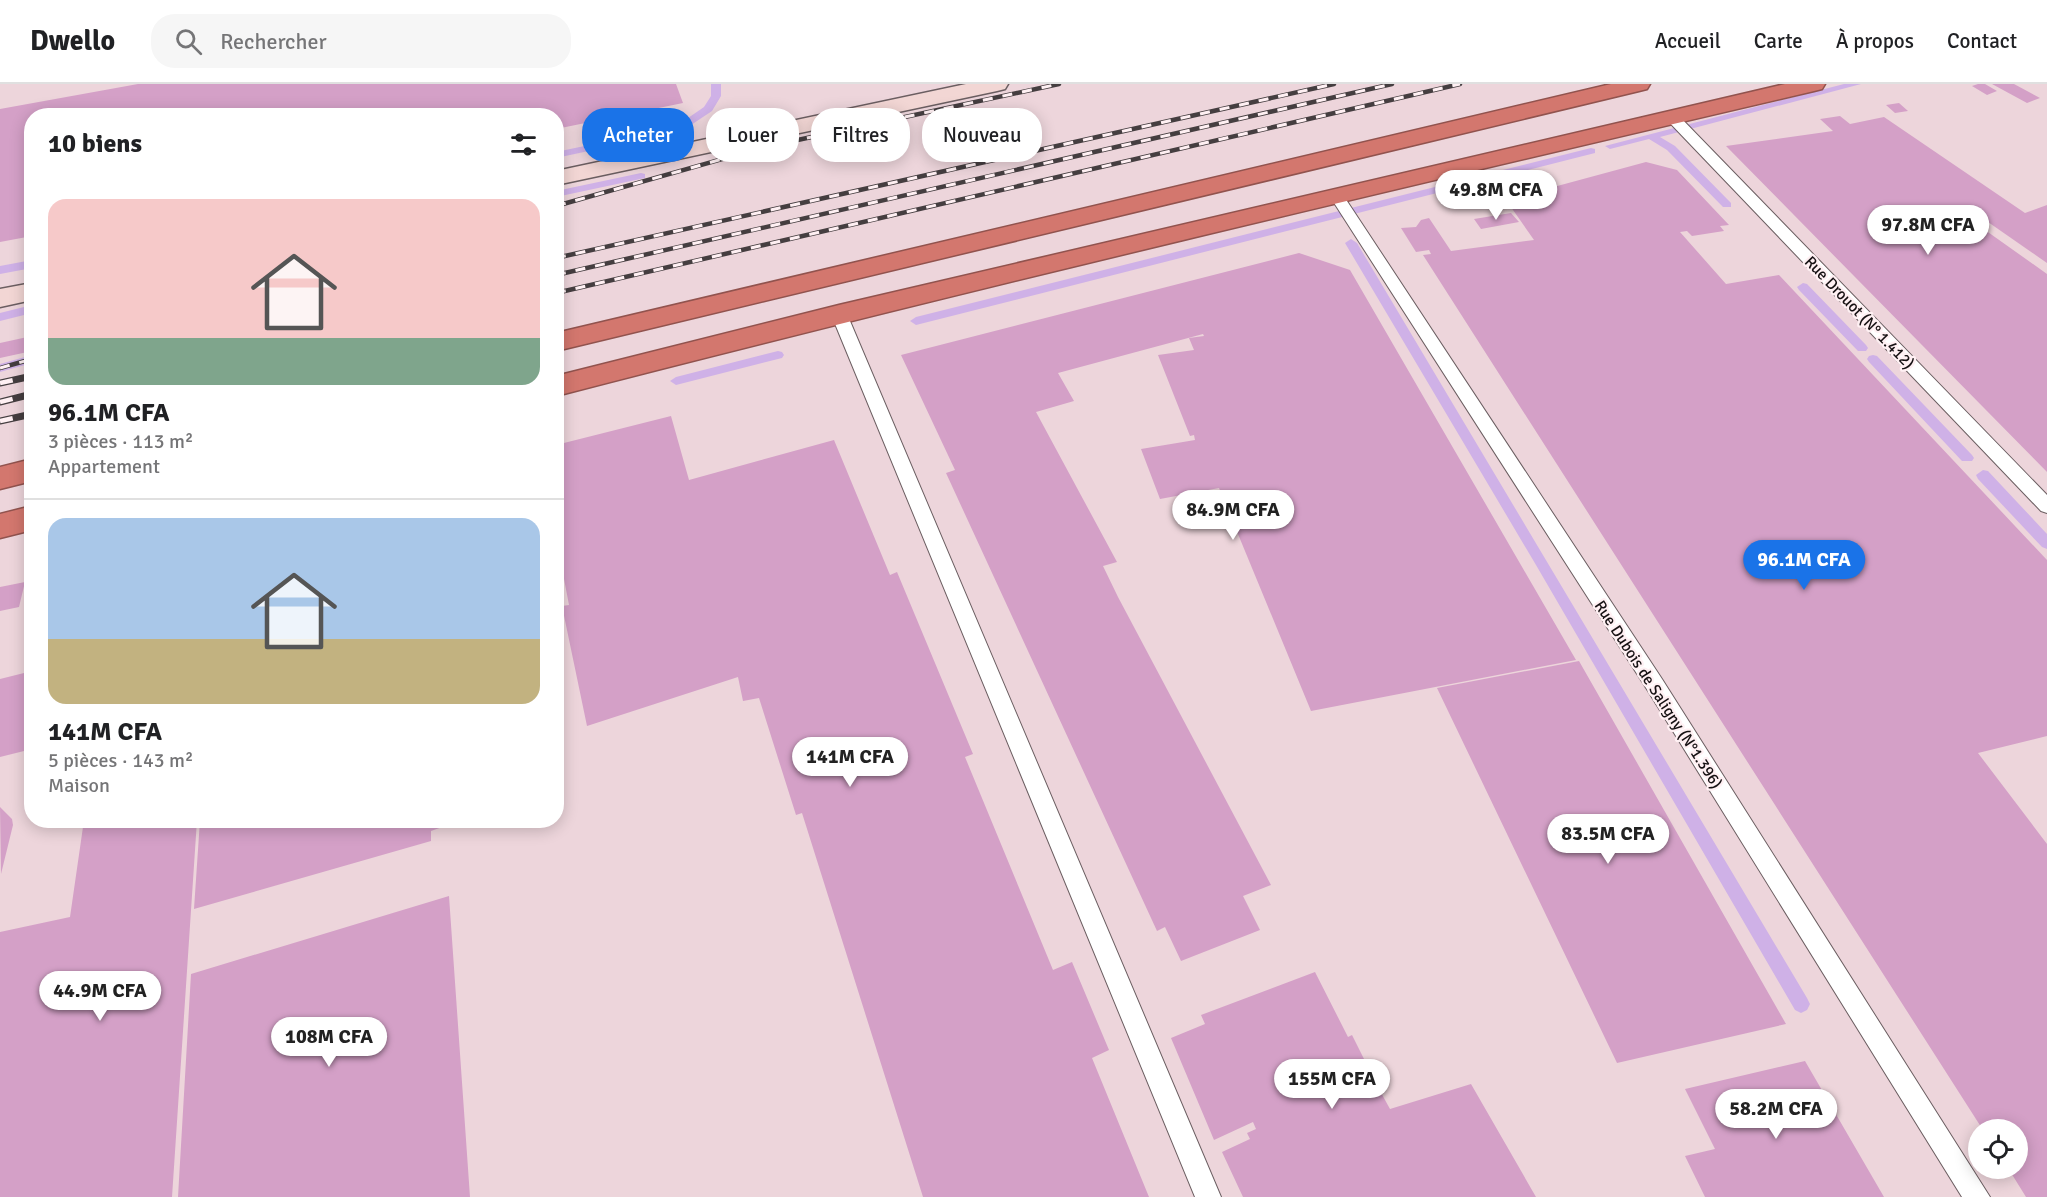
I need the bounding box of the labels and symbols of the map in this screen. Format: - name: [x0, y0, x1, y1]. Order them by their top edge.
- pin: 49.8M CFA: [1427, 170, 1565, 221]
- pin: 97.8M CFA: [1859, 205, 1997, 256]
- street label: Rue Drouot (N° 1.412): [1800, 252, 1918, 373]
- pin: 84.9M CFA: [1164, 490, 1302, 541]
- pin: 96.1M CFA: [1735, 540, 1873, 591]
- street label: Rue Dubois de Saligny (N°1.396): [1590, 597, 1727, 792]
- pin: 141M CFA: [788, 737, 912, 788]
- pin: 83.5M CFA: [1539, 814, 1677, 865]
- pin: 44.9M CFA: [31, 971, 169, 1022]
- pin: 108M CFA: [267, 1017, 391, 1068]
- pin: 155M CFA: [1270, 1059, 1394, 1110]
- pin: 58.2M CFA: [1707, 1089, 1845, 1140]

